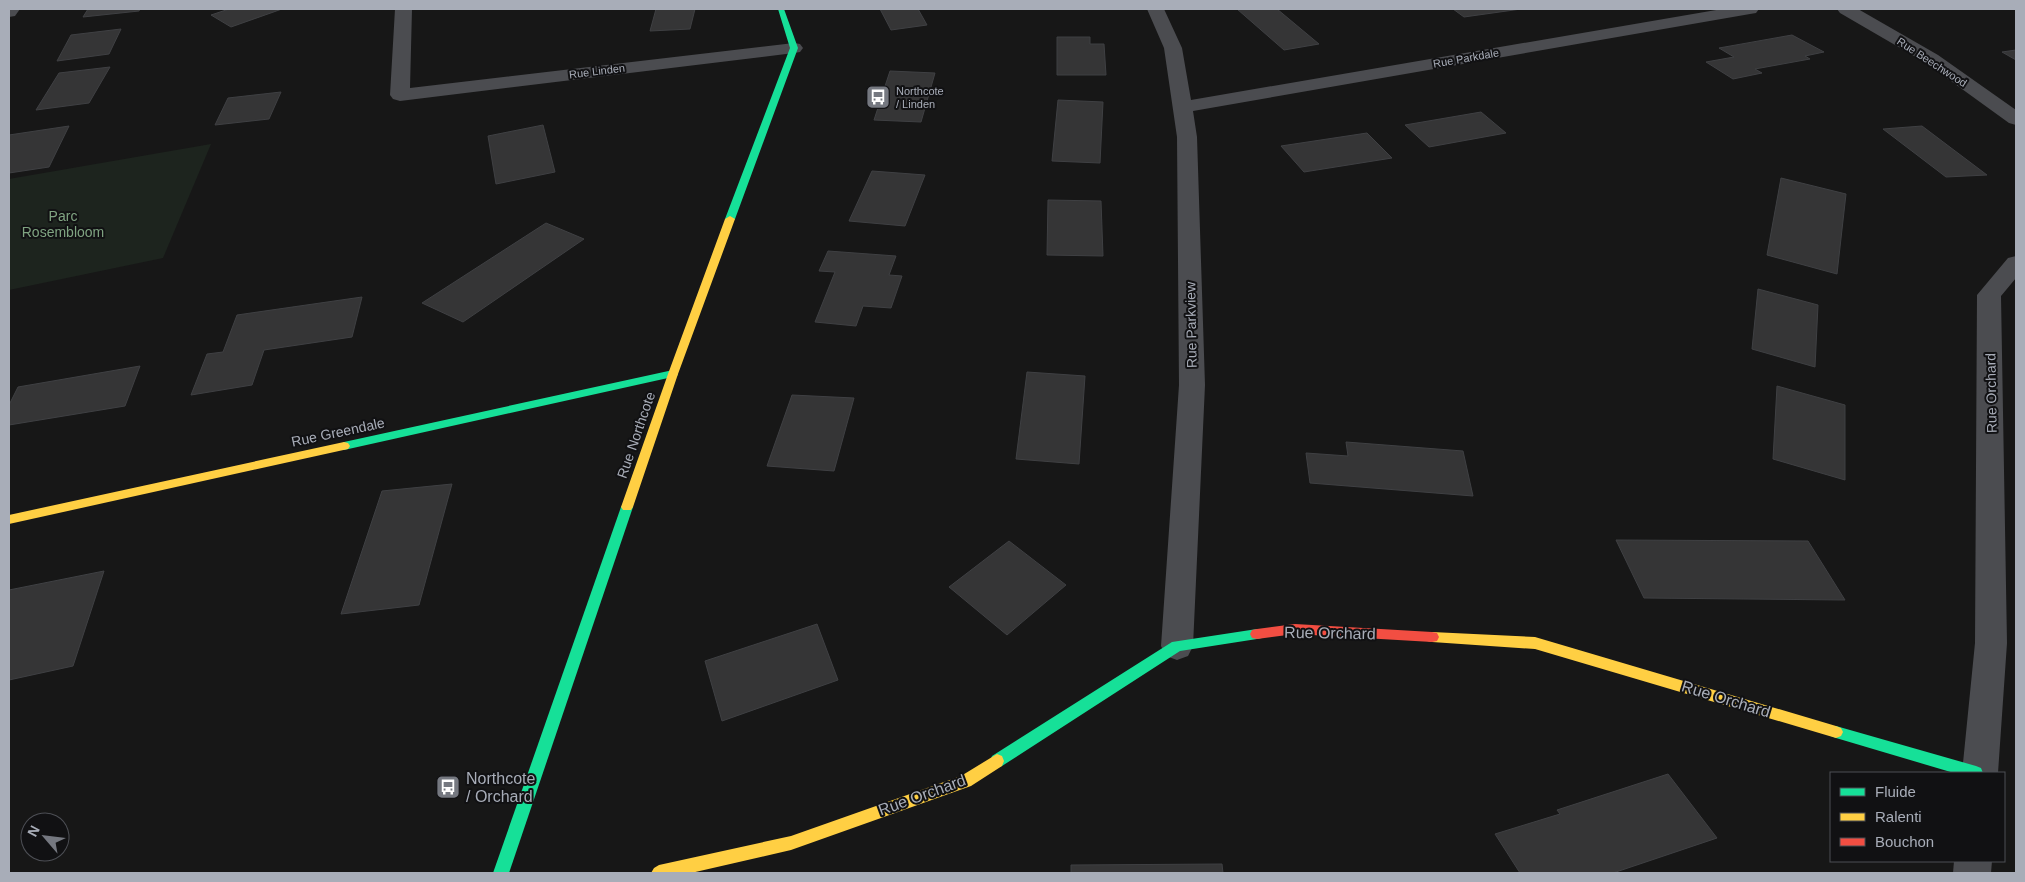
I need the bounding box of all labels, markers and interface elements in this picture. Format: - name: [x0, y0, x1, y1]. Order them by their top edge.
- street label: Rue Beechwood: [1895, 35, 1969, 89]
- street label: Rue Parkdale: [1432, 46, 1500, 70]
- street label: Rue Linden: [568, 62, 626, 80]
- bus stop icon: Northcote / Linden: [865, 84, 891, 110]
- place label: Northcote / Linden: [896, 85, 944, 110]
- park label: Parc Rosembloom: [22, 208, 104, 240]
- street label: Rue Parkview: [1182, 281, 1200, 368]
- street label: Rue Orchard: [1982, 353, 2000, 433]
- street label: Rue Northcote: [614, 390, 658, 480]
- street label: Rue Greendale: [290, 414, 386, 450]
- street label: Rue Orchard: [1284, 624, 1376, 642]
- street label: Rue Orchard: [1680, 677, 1772, 721]
- place label: Northcote / Orchard: [466, 770, 535, 805]
- street label: Rue Orchard: [876, 771, 968, 819]
- legend: [1830, 772, 2005, 862]
- bus stop icon: Northcote / Orchard: [435, 774, 461, 800]
- text: Fluide: [1875, 783, 1916, 800]
- text: Ralenti: [1875, 808, 1922, 825]
- north arrow: [20, 812, 70, 862]
- text: N: [24, 823, 43, 839]
- text: Bouchon: [1875, 833, 1934, 850]

